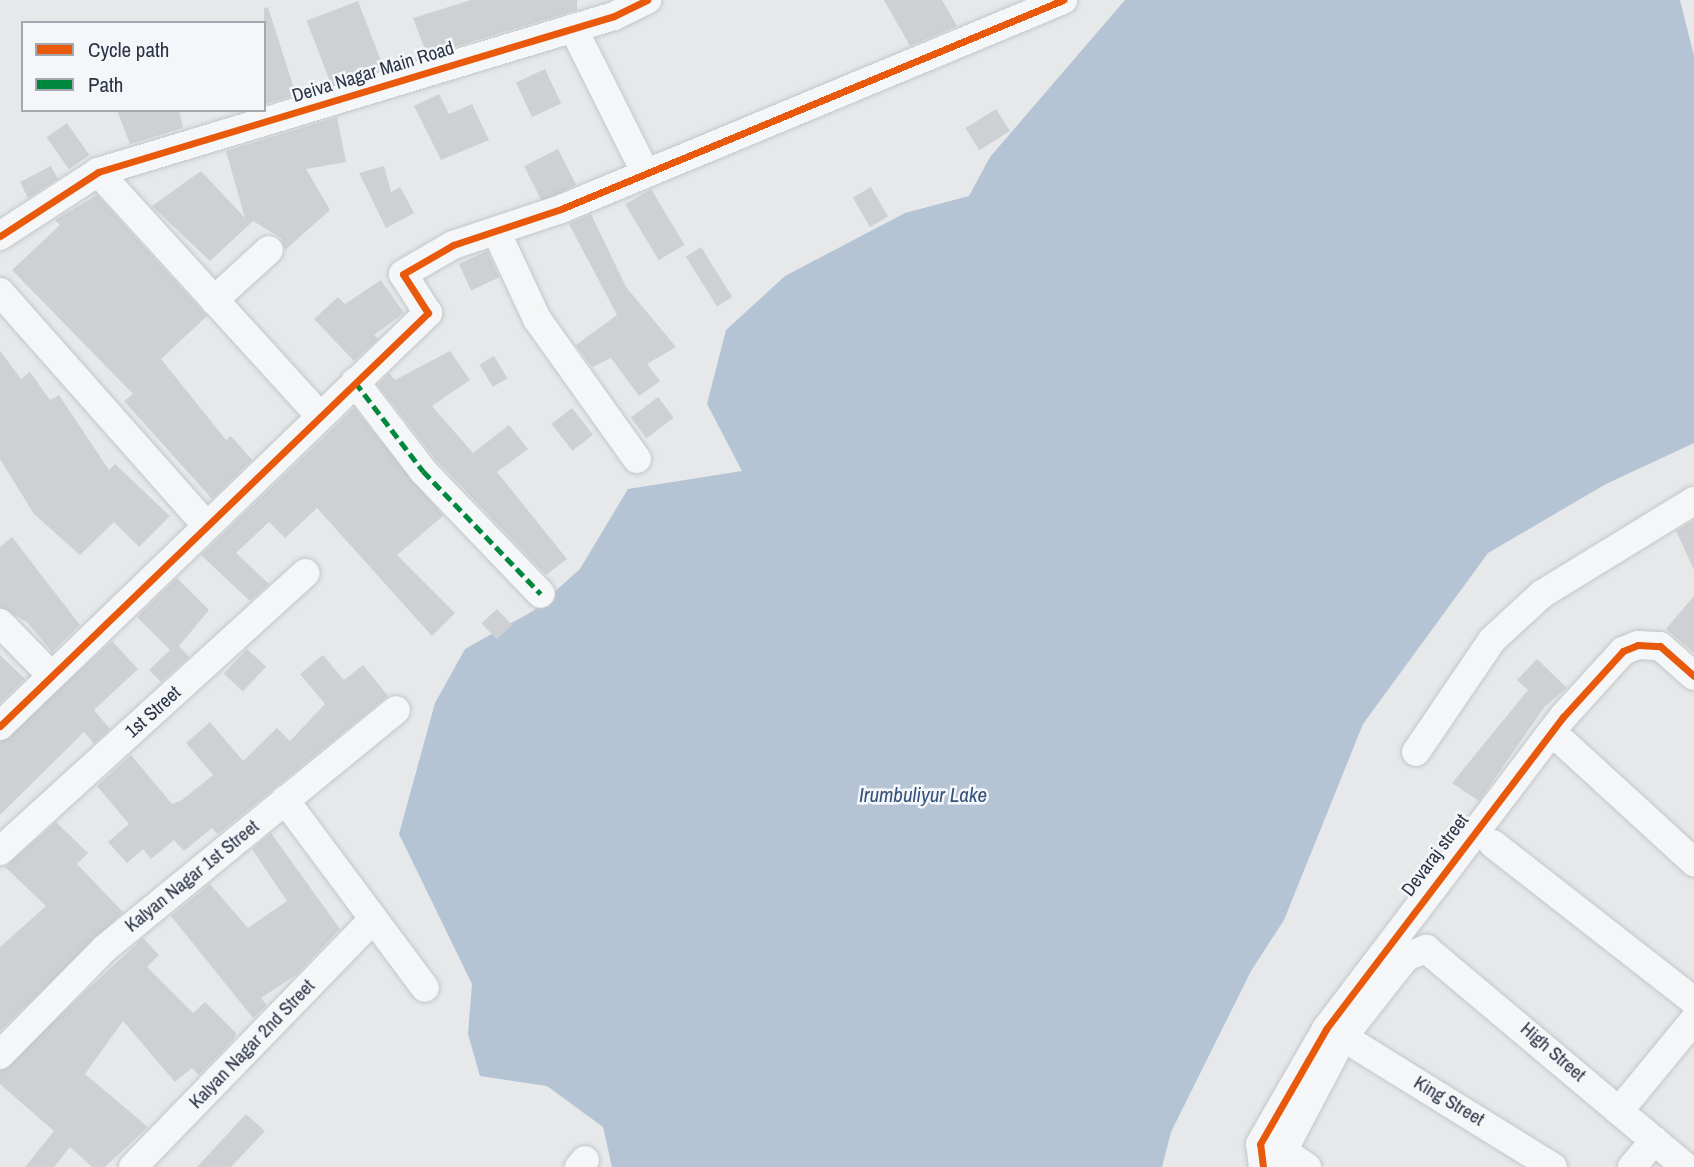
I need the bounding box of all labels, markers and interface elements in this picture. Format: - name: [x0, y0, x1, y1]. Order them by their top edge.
- legend: [21, 21, 266, 112]
- text: Cycle path: [88, 35, 169, 64]
- street label: Deiva Nagar Main Road: [289, 37, 457, 107]
- text: Path: [88, 70, 123, 99]
- street label: 1st Street: [121, 681, 185, 743]
- water label: Irumbuliyur Lake: [859, 782, 987, 808]
- street label: Devaraj street: [1397, 809, 1473, 901]
- street label: Kalyan Nagar 1st Street: [121, 815, 263, 937]
- street label: Kalyan Nagar 2nd Street: [185, 975, 319, 1113]
- street label: High Street: [1516, 1018, 1590, 1086]
- street label: King Street: [1410, 1071, 1488, 1131]

